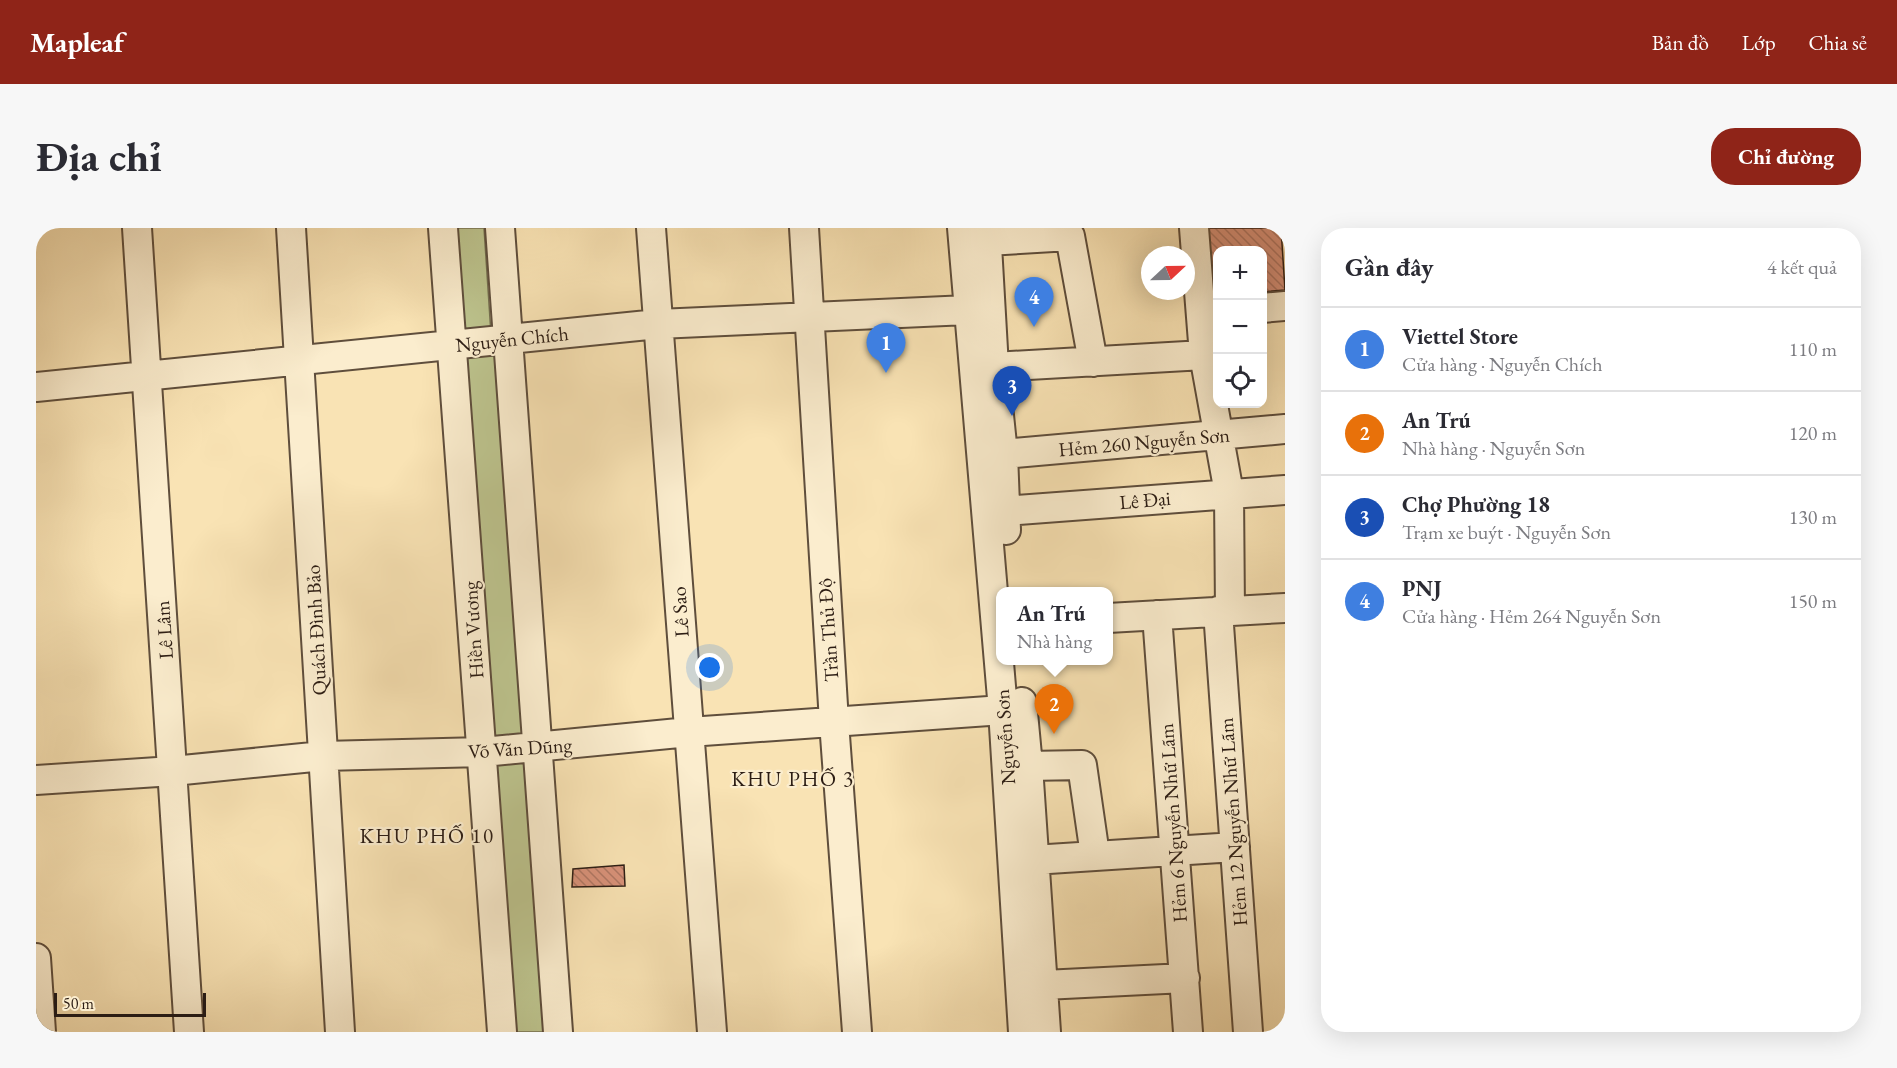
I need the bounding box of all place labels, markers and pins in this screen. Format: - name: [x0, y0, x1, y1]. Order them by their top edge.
- pin: 4: [1014, 278, 1054, 327]
- pin: 1: [866, 324, 906, 373]
- pin: 3: [992, 366, 1032, 416]
- pin: 2: [1034, 684, 1074, 734]

